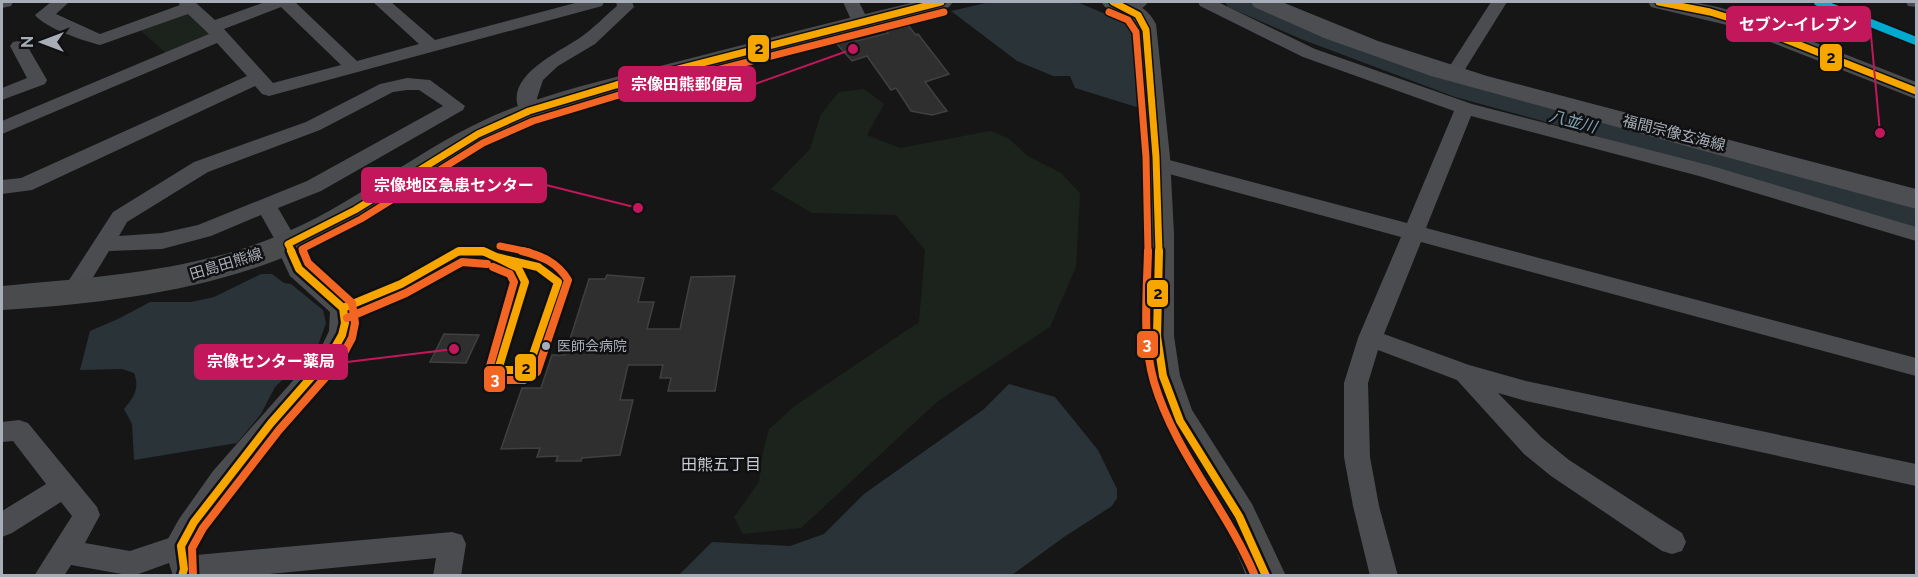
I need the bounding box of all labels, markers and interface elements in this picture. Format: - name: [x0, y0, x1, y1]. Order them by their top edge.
- callout: セブン-イレブン: [1727, 7, 1870, 41]
- north arrow: [12, 12, 72, 72]
- text: セブン-イレブン: [1739, 15, 1857, 34]
- line badge: 2: [747, 34, 770, 63]
- text: N: [18, 36, 37, 48]
- text: 2: [754, 39, 764, 58]
- line badge: 2: [1819, 43, 1843, 72]
- text: 2: [1826, 48, 1836, 67]
- callout: 宗像田熊郵便局: [619, 67, 755, 101]
- text: 宗像田熊郵便局: [631, 75, 743, 94]
- water label: 八並川: [1547, 106, 1600, 137]
- street label: 福間宗像玄海線: [1621, 112, 1727, 154]
- callout: 宗像地区急患センター: [362, 168, 546, 202]
- text: 宗像地区急患センター: [374, 176, 534, 195]
- street label: 田島田熊線: [187, 244, 265, 284]
- line badge: 2: [1146, 279, 1169, 308]
- text: 2: [1153, 284, 1163, 303]
- line badge: 3: [1136, 330, 1159, 359]
- text: 3: [1143, 335, 1152, 354]
- place label: 医師会病院: [557, 338, 627, 354]
- marker: 医師会病院: [540, 340, 552, 352]
- callout: 宗像センター薬局: [195, 345, 347, 379]
- text: 宗像センター薬局: [207, 352, 335, 371]
- line badge: 2: [514, 353, 537, 382]
- text: 2: [521, 359, 531, 378]
- line badge: 3: [483, 365, 506, 393]
- text: 3: [491, 370, 500, 389]
- district label: 田熊五丁目: [681, 455, 761, 474]

